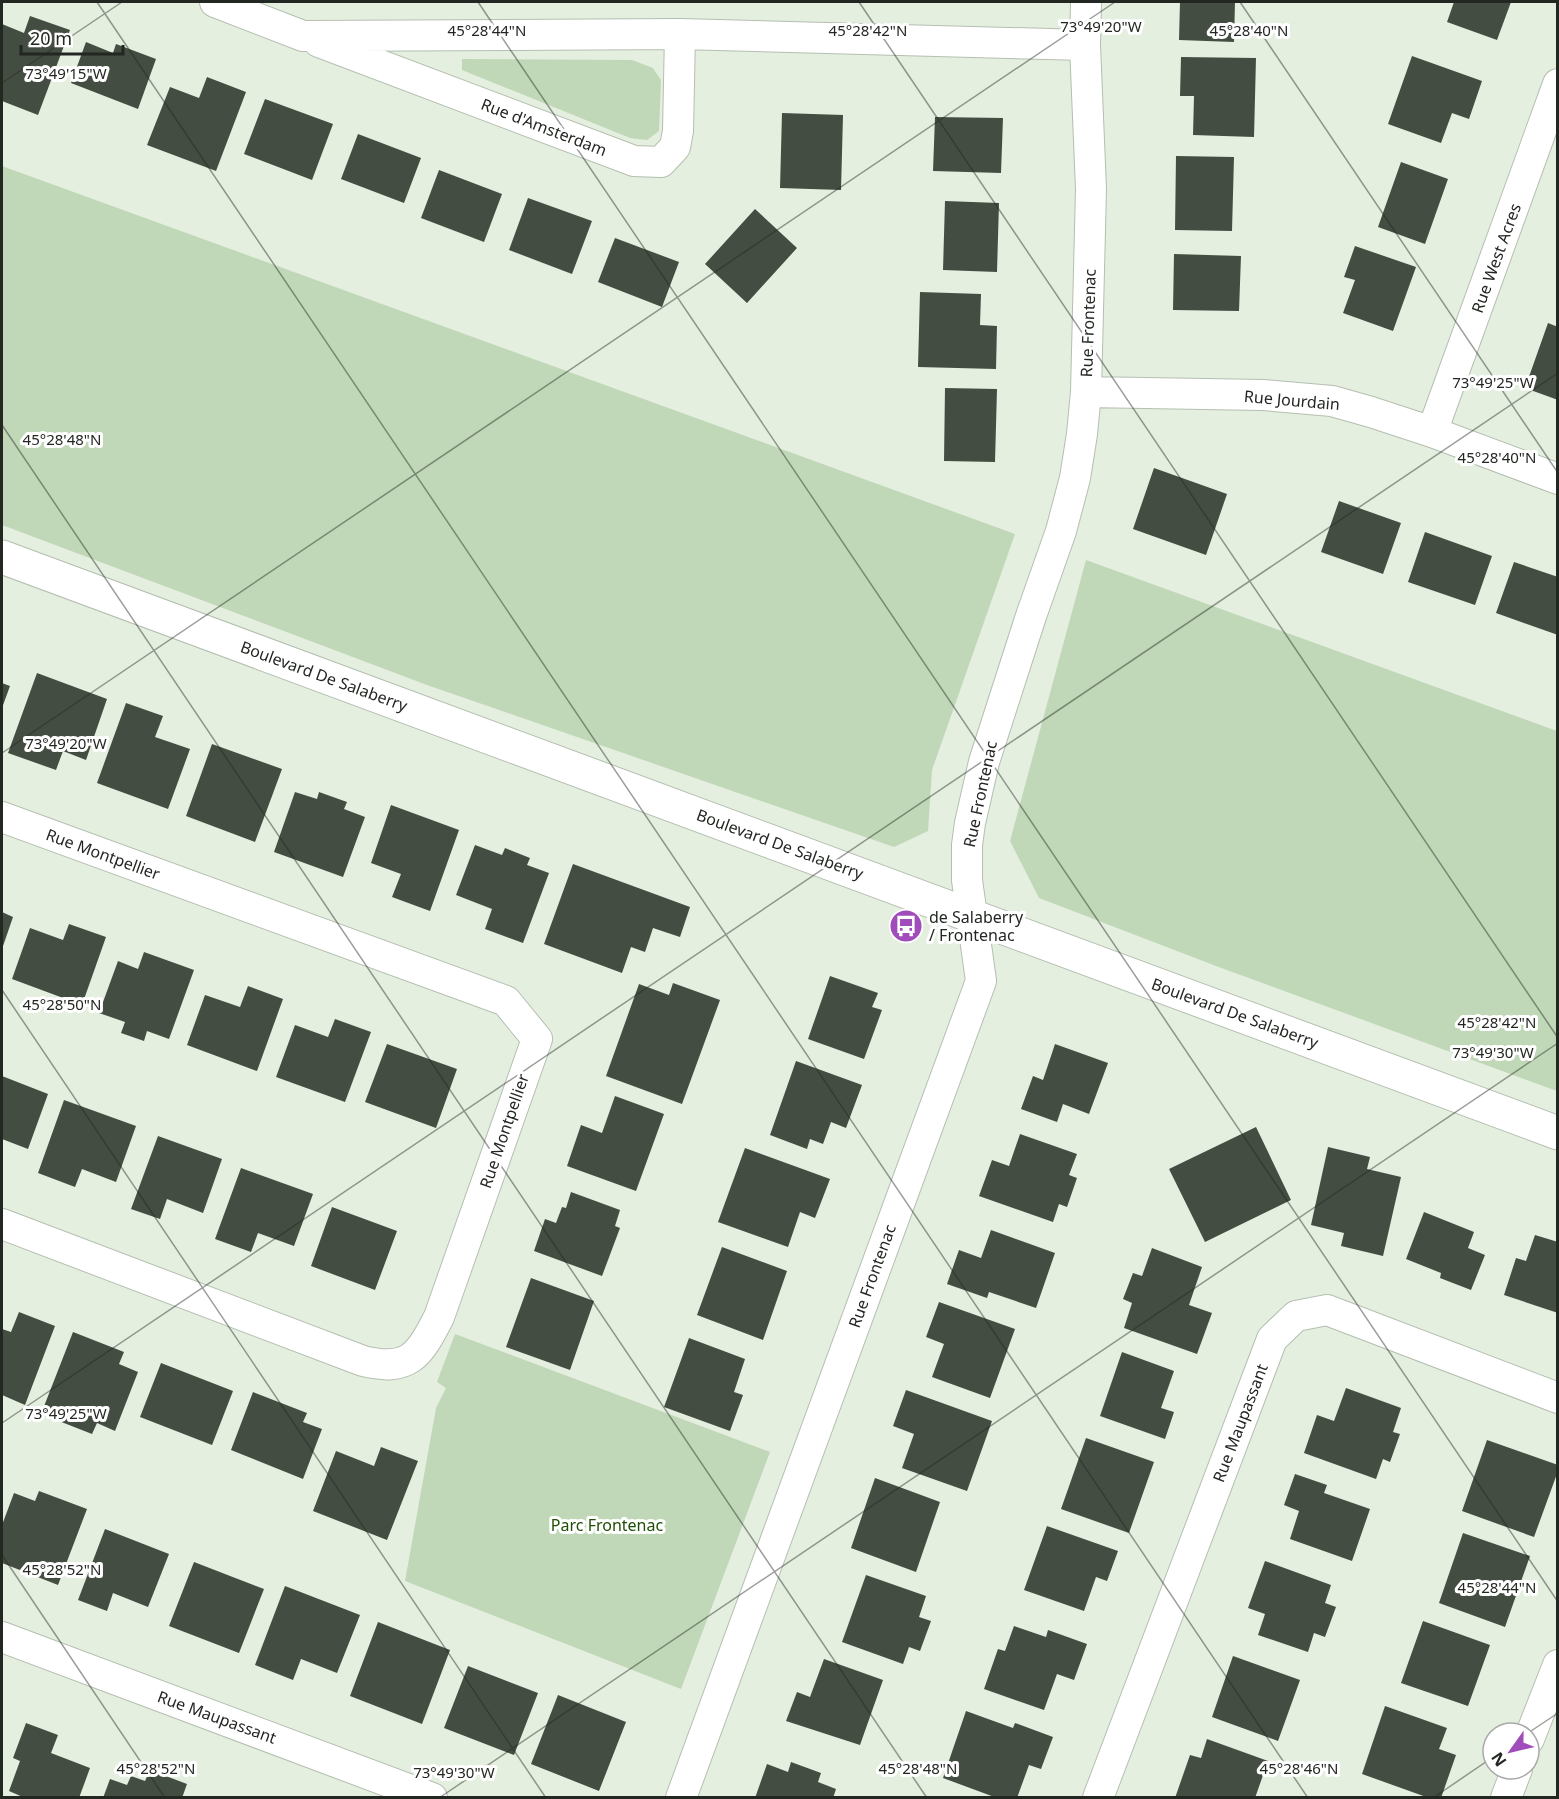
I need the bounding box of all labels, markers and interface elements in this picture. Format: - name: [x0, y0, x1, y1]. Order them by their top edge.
- text: 73°49'20"W: [1060, 16, 1142, 36]
- scale bar: [21, 18, 123, 56]
- text: 45°28'44"N: [448, 20, 526, 40]
- text: 45°28'42"N: [829, 20, 907, 40]
- text: 45°28'40"N: [1210, 20, 1288, 40]
- text: 20 m: [30, 26, 72, 50]
- text: 73°49'15"W: [25, 63, 107, 83]
- street label: Rue d'Amsterdam: [478, 93, 610, 161]
- street label: Rue West Acres: [1466, 200, 1526, 316]
- street label: Rue Frontenac: [1075, 268, 1101, 378]
- text: 73°49'25"W: [1452, 372, 1534, 392]
- street label: Rue Jourdain: [1243, 385, 1341, 415]
- text: 45°28'48"N: [23, 429, 101, 449]
- text: 45°28'40"N: [1458, 447, 1536, 467]
- street label: Boulevard De Salaberry: [237, 636, 411, 717]
- text: 73°49'20"W: [25, 733, 107, 753]
- street label: Rue Frontenac: [958, 738, 1002, 849]
- street label: Boulevard De Salaberry: [693, 804, 867, 885]
- street label: Rue Montpellier: [43, 823, 163, 885]
- place label: de Salaberry / Frontenac: [929, 906, 1024, 946]
- bus stop icon: de Salaberry / Frontenac: [888, 908, 924, 944]
- street label: Boulevard De Salaberry: [1148, 973, 1322, 1054]
- text: 45°28'50"N: [23, 994, 101, 1014]
- text: 45°28'42"N: [1458, 1012, 1536, 1032]
- text: 73°49'30"W: [1452, 1042, 1534, 1062]
- street label: Rue Montpellier: [474, 1070, 534, 1191]
- street label: Rue Frontenac: [843, 1221, 901, 1331]
- street label: Rue Maupassant: [1207, 1360, 1273, 1485]
- text: 73°49'25"W: [25, 1403, 107, 1423]
- park label: Parc Frontenac: [551, 1514, 663, 1536]
- text: 45°28'52"N: [23, 1559, 101, 1579]
- text: 45°28'44"N: [1458, 1577, 1536, 1597]
- street label: Rue Maupassant: [154, 1685, 280, 1749]
- north arrow: [1481, 1721, 1541, 1781]
- text: N: [1486, 1748, 1511, 1771]
- text: 45°28'52"N: [117, 1758, 195, 1778]
- text: 45°28'48"N: [879, 1758, 957, 1778]
- text: 45°28'46"N: [1260, 1758, 1338, 1778]
- text: 73°49'30"W: [413, 1762, 495, 1782]

